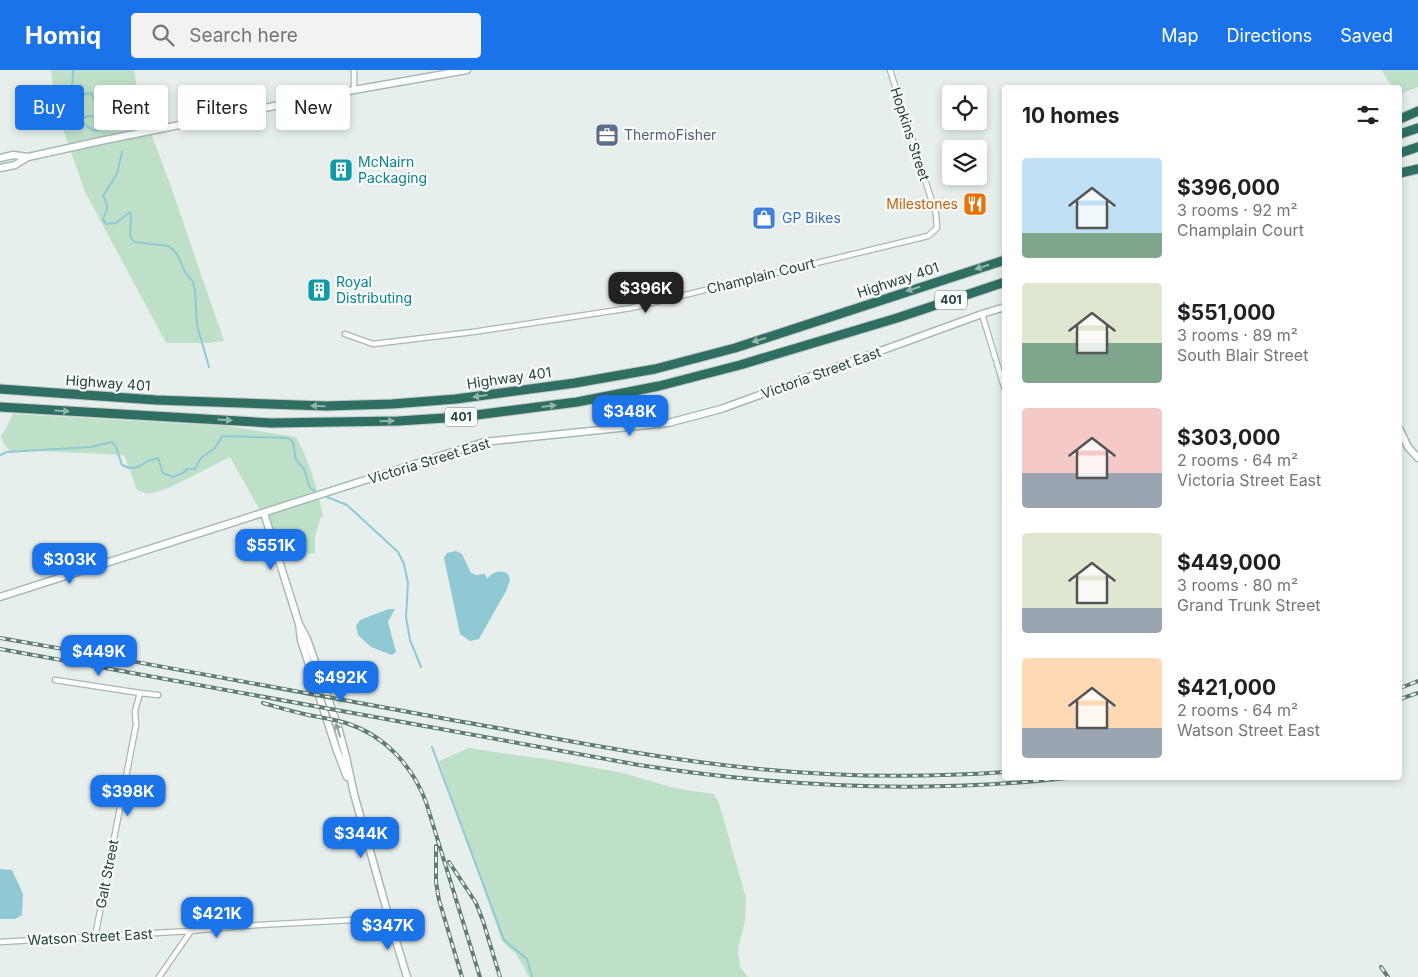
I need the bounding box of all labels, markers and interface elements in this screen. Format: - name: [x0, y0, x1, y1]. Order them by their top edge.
- search box: [131, 13, 481, 58]
- text: Homiq: [25, 21, 101, 50]
- icon: search: [149, 21, 177, 49]
- text: Search here: [189, 24, 298, 47]
- text: Map: [1161, 25, 1199, 46]
- text: Directions: [1227, 25, 1312, 46]
- text: Saved: [1340, 25, 1393, 46]
- chip: Buy: [15, 85, 84, 130]
- chip: Rent: [94, 85, 168, 130]
- chip: Filters: [178, 85, 266, 130]
- chip: New: [276, 85, 350, 130]
- street label: Hopkins Street: [887, 85, 934, 183]
- map controls: [942, 85, 987, 185]
- button: locate: [942, 85, 987, 130]
- icon: filters: [1354, 101, 1382, 129]
- text: 10 homes: [1022, 103, 1120, 128]
- office icon: ThermoFisher: [594, 122, 620, 148]
- place label: ThermoFisher: [624, 126, 716, 143]
- button: layers: [942, 140, 987, 185]
- place label: McNairn Packaging: [358, 153, 427, 186]
- building icon: McNairn Packaging: [328, 157, 354, 183]
- text: $396,000: [1177, 175, 1280, 200]
- icon: home: [1062, 178, 1122, 238]
- restaurant icon: Milestones: [962, 191, 988, 217]
- place label: Milestones: [886, 195, 958, 212]
- text: 3 rooms · 92 m²: [1177, 200, 1298, 220]
- shop icon: GP Bikes: [751, 205, 777, 231]
- place label: GP Bikes: [782, 209, 841, 226]
- text: Champlain Court: [1177, 220, 1304, 240]
- street label: Champlain Court: [705, 254, 817, 297]
- street label: Highway 401: [855, 258, 941, 301]
- one-way arrow: [975, 264, 990, 271]
- pin: $396K: [611, 272, 681, 314]
- place label: Royal Distributing: [336, 273, 412, 306]
- building icon: Royal Distributing: [306, 277, 332, 303]
- text: $396K: [619, 278, 673, 298]
- one-way arrow: [906, 286, 921, 293]
- road number: 401: [935, 290, 967, 310]
- text: $551,000: [1177, 300, 1276, 325]
- icon: home: [1062, 303, 1122, 363]
- text: 3 rooms · 89 m²: [1177, 325, 1298, 345]
- one-way arrow: [751, 336, 766, 344]
- street label: Victoria Street East: [759, 343, 883, 402]
- text: South Blair Street: [1177, 345, 1308, 365]
- street label: Highway 401: [466, 363, 552, 392]
- street label: Highway 401: [65, 371, 151, 394]
- one-way arrow: [472, 392, 488, 400]
- pin: $348K: [595, 394, 665, 437]
- text: $348K: [603, 401, 657, 421]
- one-way arrow: [310, 402, 326, 410]
- one-way arrow: [541, 402, 557, 410]
- one-way arrow: [55, 407, 71, 415]
- road number: 401: [445, 408, 477, 427]
- one-way arrow: [217, 416, 233, 424]
- one-way arrow: [379, 417, 395, 425]
- text: $303,000: [1177, 425, 1280, 450]
- icon: home: [1062, 428, 1122, 488]
- street label: Victoria Street East: [366, 434, 492, 487]
- text: 2 rooms · 64 m²: [1177, 450, 1298, 470]
- text: Victoria Street East: [1177, 470, 1321, 490]
- pin: $551K: [236, 528, 306, 571]
- text: $551K: [246, 535, 296, 555]
- pin: $303K: [35, 542, 105, 585]
- text: $303K: [43, 549, 97, 569]
- text: $449,000: [1177, 550, 1281, 575]
- icon: home: [1062, 553, 1122, 613]
- text: 3 rooms · 80 m²: [1177, 575, 1298, 595]
- text: Grand Trunk Street: [1177, 595, 1320, 615]
- pin: $449K: [64, 634, 134, 677]
- text: $449K: [72, 641, 126, 661]
- pin: $492K: [306, 660, 376, 703]
- text: $492K: [314, 667, 368, 687]
- text: $421,000: [1177, 675, 1276, 700]
- icon: home: [1062, 678, 1122, 738]
- text: 2 rooms · 64 m²: [1177, 700, 1298, 720]
- text: Watson Street East: [1177, 720, 1320, 740]
- one-way arrow: [334, 722, 342, 737]
- pin: $398K: [93, 774, 163, 817]
- text: $398K: [101, 781, 155, 801]
- pin: $344K: [326, 816, 396, 859]
- text: $344K: [334, 823, 388, 843]
- street label: Galt Street: [91, 838, 122, 910]
- pin: $421K: [182, 896, 252, 939]
- text: $421K: [192, 903, 242, 923]
- pin: $347K: [353, 908, 423, 951]
- text: $347K: [362, 915, 414, 935]
- street label: Watson Street East: [27, 925, 153, 948]

